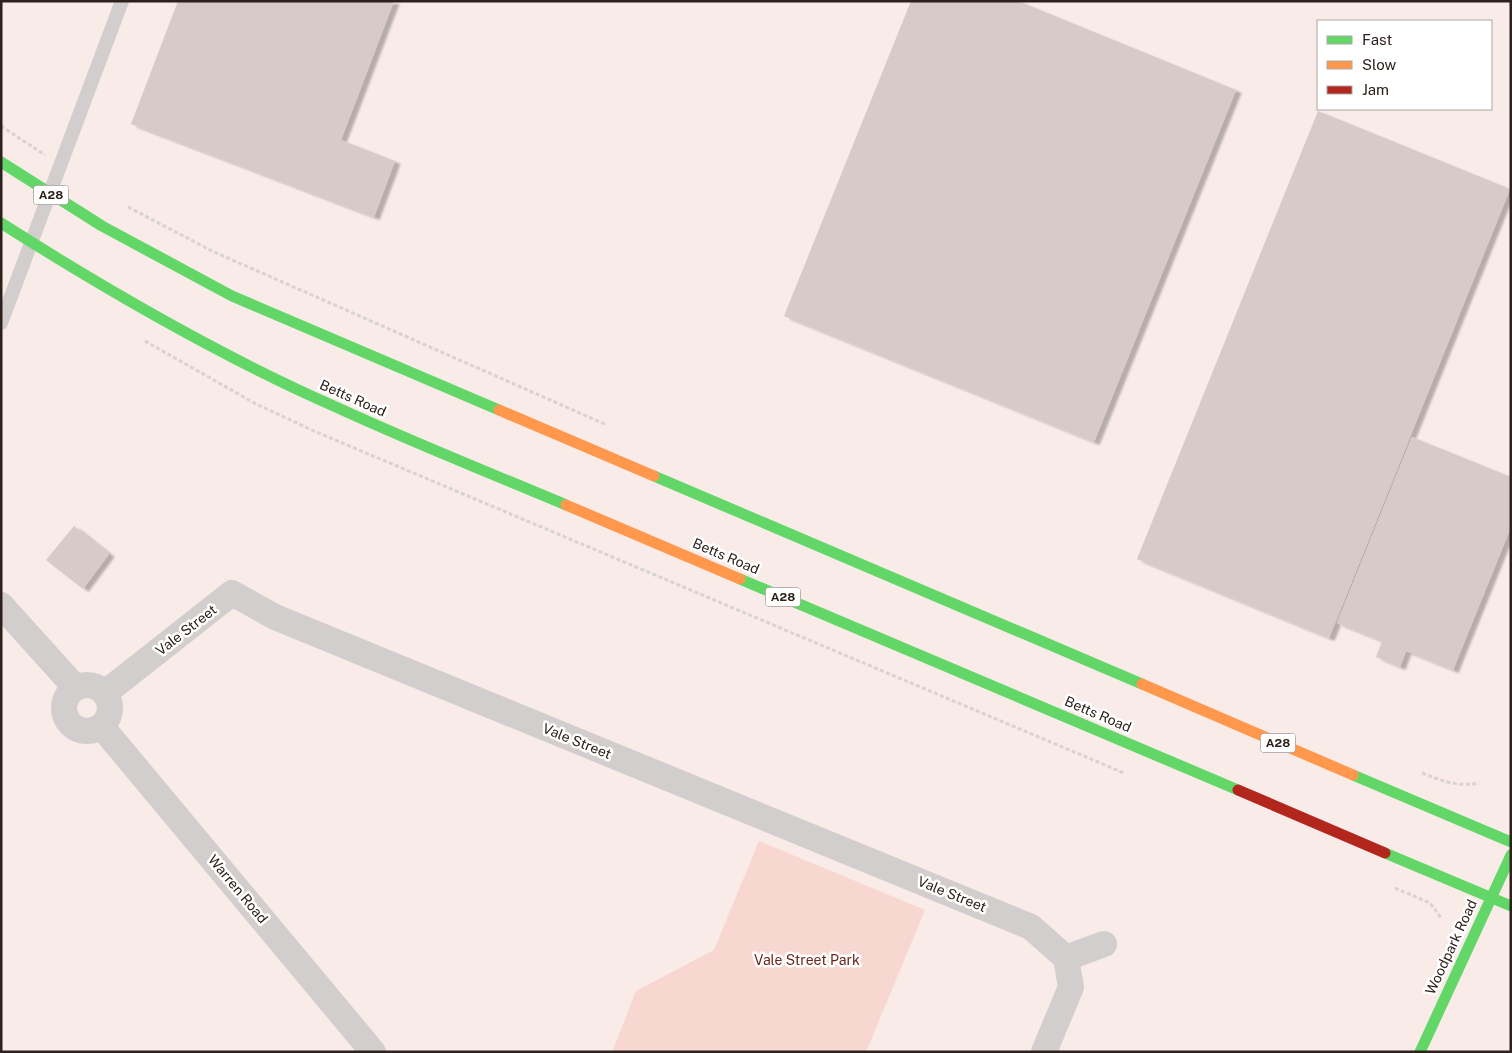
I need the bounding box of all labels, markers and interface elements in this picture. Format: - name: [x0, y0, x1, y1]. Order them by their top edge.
- legend: [1317, 20, 1492, 110]
- text: Fast: [1362, 31, 1392, 48]
- text: Slow: [1362, 56, 1397, 73]
- text: Jam: [1362, 81, 1389, 98]
- road number: A28: [34, 186, 68, 204]
- street label: Betts Road: [317, 376, 389, 420]
- street label: Betts Road: [690, 535, 762, 577]
- road number: A28: [766, 588, 800, 606]
- street label: Vale Street: [152, 601, 220, 659]
- street label: Betts Road: [1062, 693, 1134, 735]
- street label: Vale Street: [540, 720, 614, 762]
- road number: A28: [1260, 734, 1296, 752]
- street label: Warren Road: [205, 852, 271, 926]
- street label: Vale Street: [915, 873, 989, 915]
- street label: Woodpark Road: [1422, 897, 1480, 997]
- park label: Vale Street Park: [754, 952, 860, 968]

